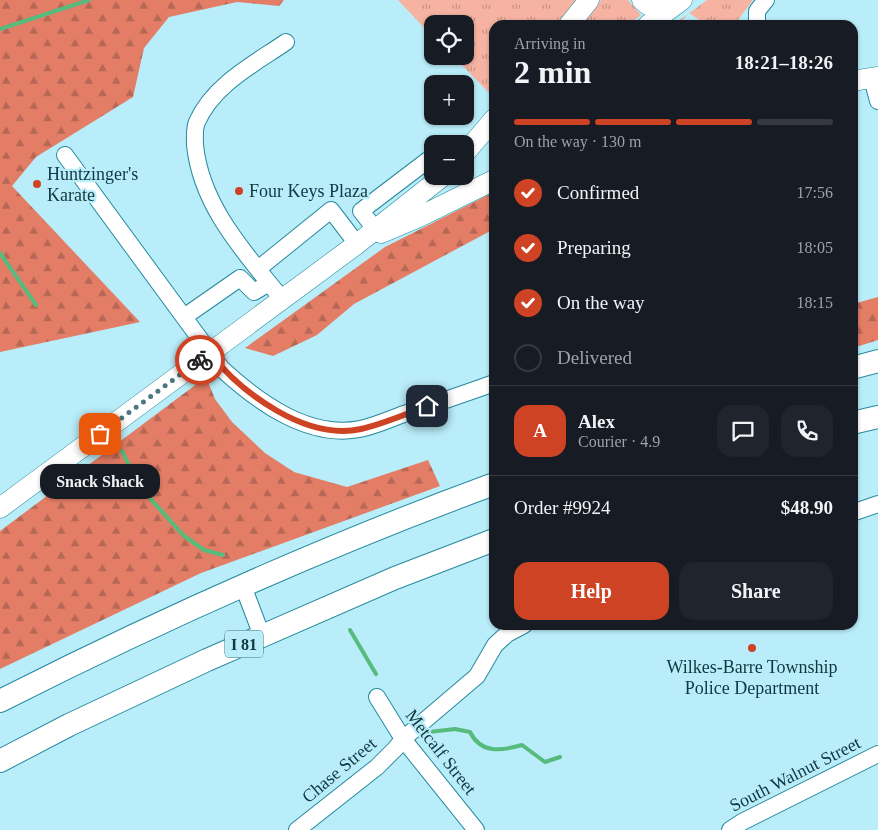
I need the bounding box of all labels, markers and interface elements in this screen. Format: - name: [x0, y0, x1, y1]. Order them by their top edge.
- map controls: [424, 15, 474, 185]
- button: locate: [424, 15, 474, 65]
- text: Arriving in: [514, 35, 586, 52]
- text: 18:21–18:26: [735, 52, 833, 73]
- text: 2 min: [514, 54, 591, 90]
- button: +: [424, 75, 474, 125]
- text: On the way · 130 m: [514, 133, 642, 150]
- button: −: [424, 135, 474, 185]
- place label: Huntzinger's Karate: [47, 164, 138, 205]
- marker: Huntzinger's Karate: [31, 178, 43, 190]
- icon: check: [514, 179, 542, 207]
- place label: Four Keys Plaza: [249, 181, 368, 201]
- text: Confirmed: [557, 182, 639, 203]
- text: 17:56: [797, 184, 833, 201]
- marker: Four Keys Plaza: [233, 185, 245, 197]
- icon: check: [514, 234, 542, 262]
- text: Preparing: [557, 237, 631, 258]
- text: 18:05: [797, 239, 833, 256]
- icon: check: [514, 289, 542, 317]
- text: On the way: [557, 292, 645, 313]
- text: 18:15: [797, 294, 833, 311]
- courier: [175, 335, 225, 385]
- icon: bike: [186, 346, 214, 374]
- text: Delivered: [557, 347, 632, 368]
- pin: [406, 385, 448, 427]
- icon: home: [413, 392, 441, 420]
- button: chat: [717, 405, 769, 457]
- button: phone: [781, 405, 833, 457]
- text: Alex: [578, 411, 615, 432]
- pin: [79, 413, 121, 455]
- icon: bag: [86, 420, 114, 448]
- text: A: [533, 420, 547, 441]
- text: Courier · 4.9: [578, 433, 660, 450]
- callout: Snack Shack: [40, 464, 160, 499]
- text: Snack Shack: [56, 473, 144, 490]
- text: Order #9924: [514, 497, 611, 518]
- text: $48.90: [781, 497, 833, 518]
- button: Help: [514, 562, 669, 620]
- button: Share: [679, 562, 833, 620]
- road number: I 81: [225, 630, 263, 658]
- marker: Wilkes-Barre Township Police Department: [746, 642, 758, 654]
- place label: Wilkes-Barre Township Police Department: [666, 657, 838, 698]
- street label: Metcalf Street: [402, 705, 480, 799]
- street label: South Walnut Street: [726, 732, 864, 816]
- street label: Chase Street: [298, 733, 380, 807]

